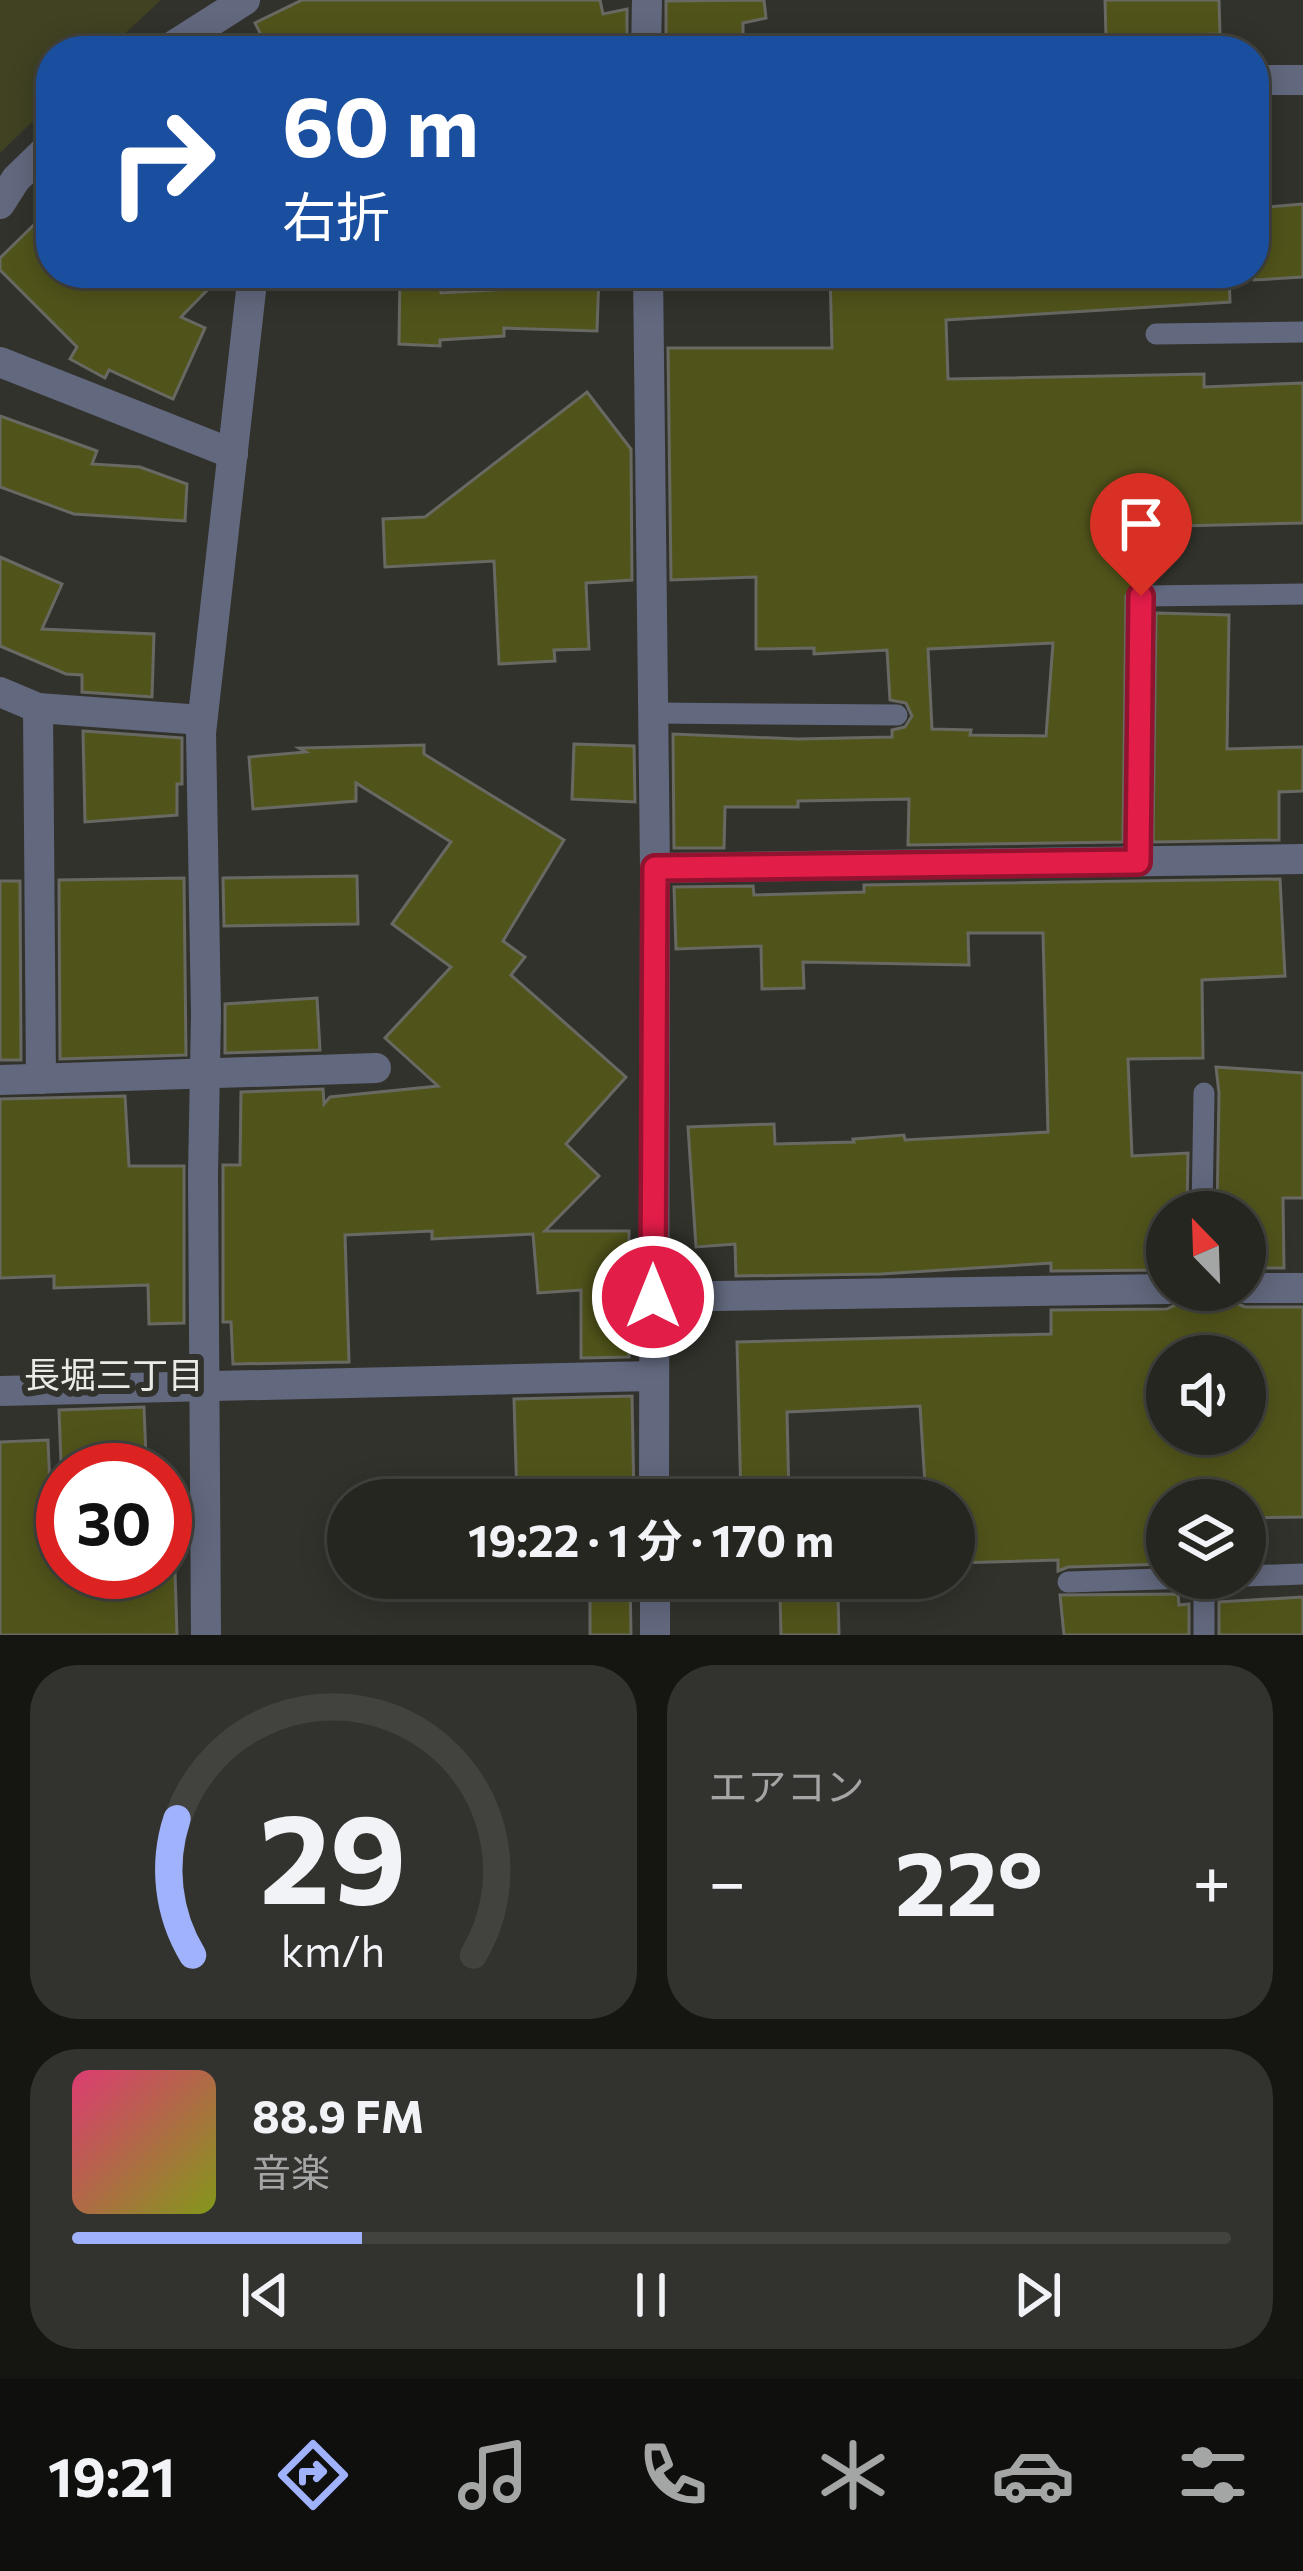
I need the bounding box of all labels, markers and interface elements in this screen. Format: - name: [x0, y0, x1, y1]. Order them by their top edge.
- text: 60 m: [282, 72, 479, 174]
- icon: right: [84, 84, 240, 240]
- text: 右折: [282, 182, 390, 248]
- pin: [1090, 473, 1192, 596]
- icon: arrive: [1108, 491, 1174, 557]
- north arrow: [1146, 1191, 1266, 1311]
- map controls: [1146, 1191, 1266, 1599]
- position arrow: [590, 1234, 716, 1360]
- button: sound: [1146, 1335, 1266, 1455]
- district label: 長堀三丁目: [24, 1351, 204, 1395]
- speed limit sign: 30: [36, 1443, 192, 1599]
- button: layers: [1146, 1479, 1266, 1599]
- text: 19:22 · 1 分 · 170 m: [468, 1511, 834, 1566]
- text: エアコン: [709, 1761, 865, 1809]
- text: 29: [260, 1777, 407, 1930]
- text: 22°: [895, 1824, 1043, 1935]
- text: −: [709, 1839, 746, 1920]
- text: +: [1192, 1839, 1231, 1920]
- text: km/h: [281, 1923, 385, 1976]
- text: 88.9 FM: [252, 2087, 424, 2142]
- text: 音楽: [252, 2147, 330, 2195]
- icon: previous: [232, 2262, 298, 2328]
- icon: pause: [618, 2262, 684, 2328]
- icon: next: [1005, 2262, 1071, 2328]
- icon: directions: [271, 2433, 355, 2517]
- icon: music: [451, 2433, 535, 2517]
- icon: phone: [631, 2433, 715, 2517]
- icon: climate: [811, 2433, 895, 2517]
- icon: car: [991, 2433, 1075, 2517]
- icon: filters: [1171, 2433, 1255, 2517]
- text: 19:21: [48, 2442, 175, 2508]

